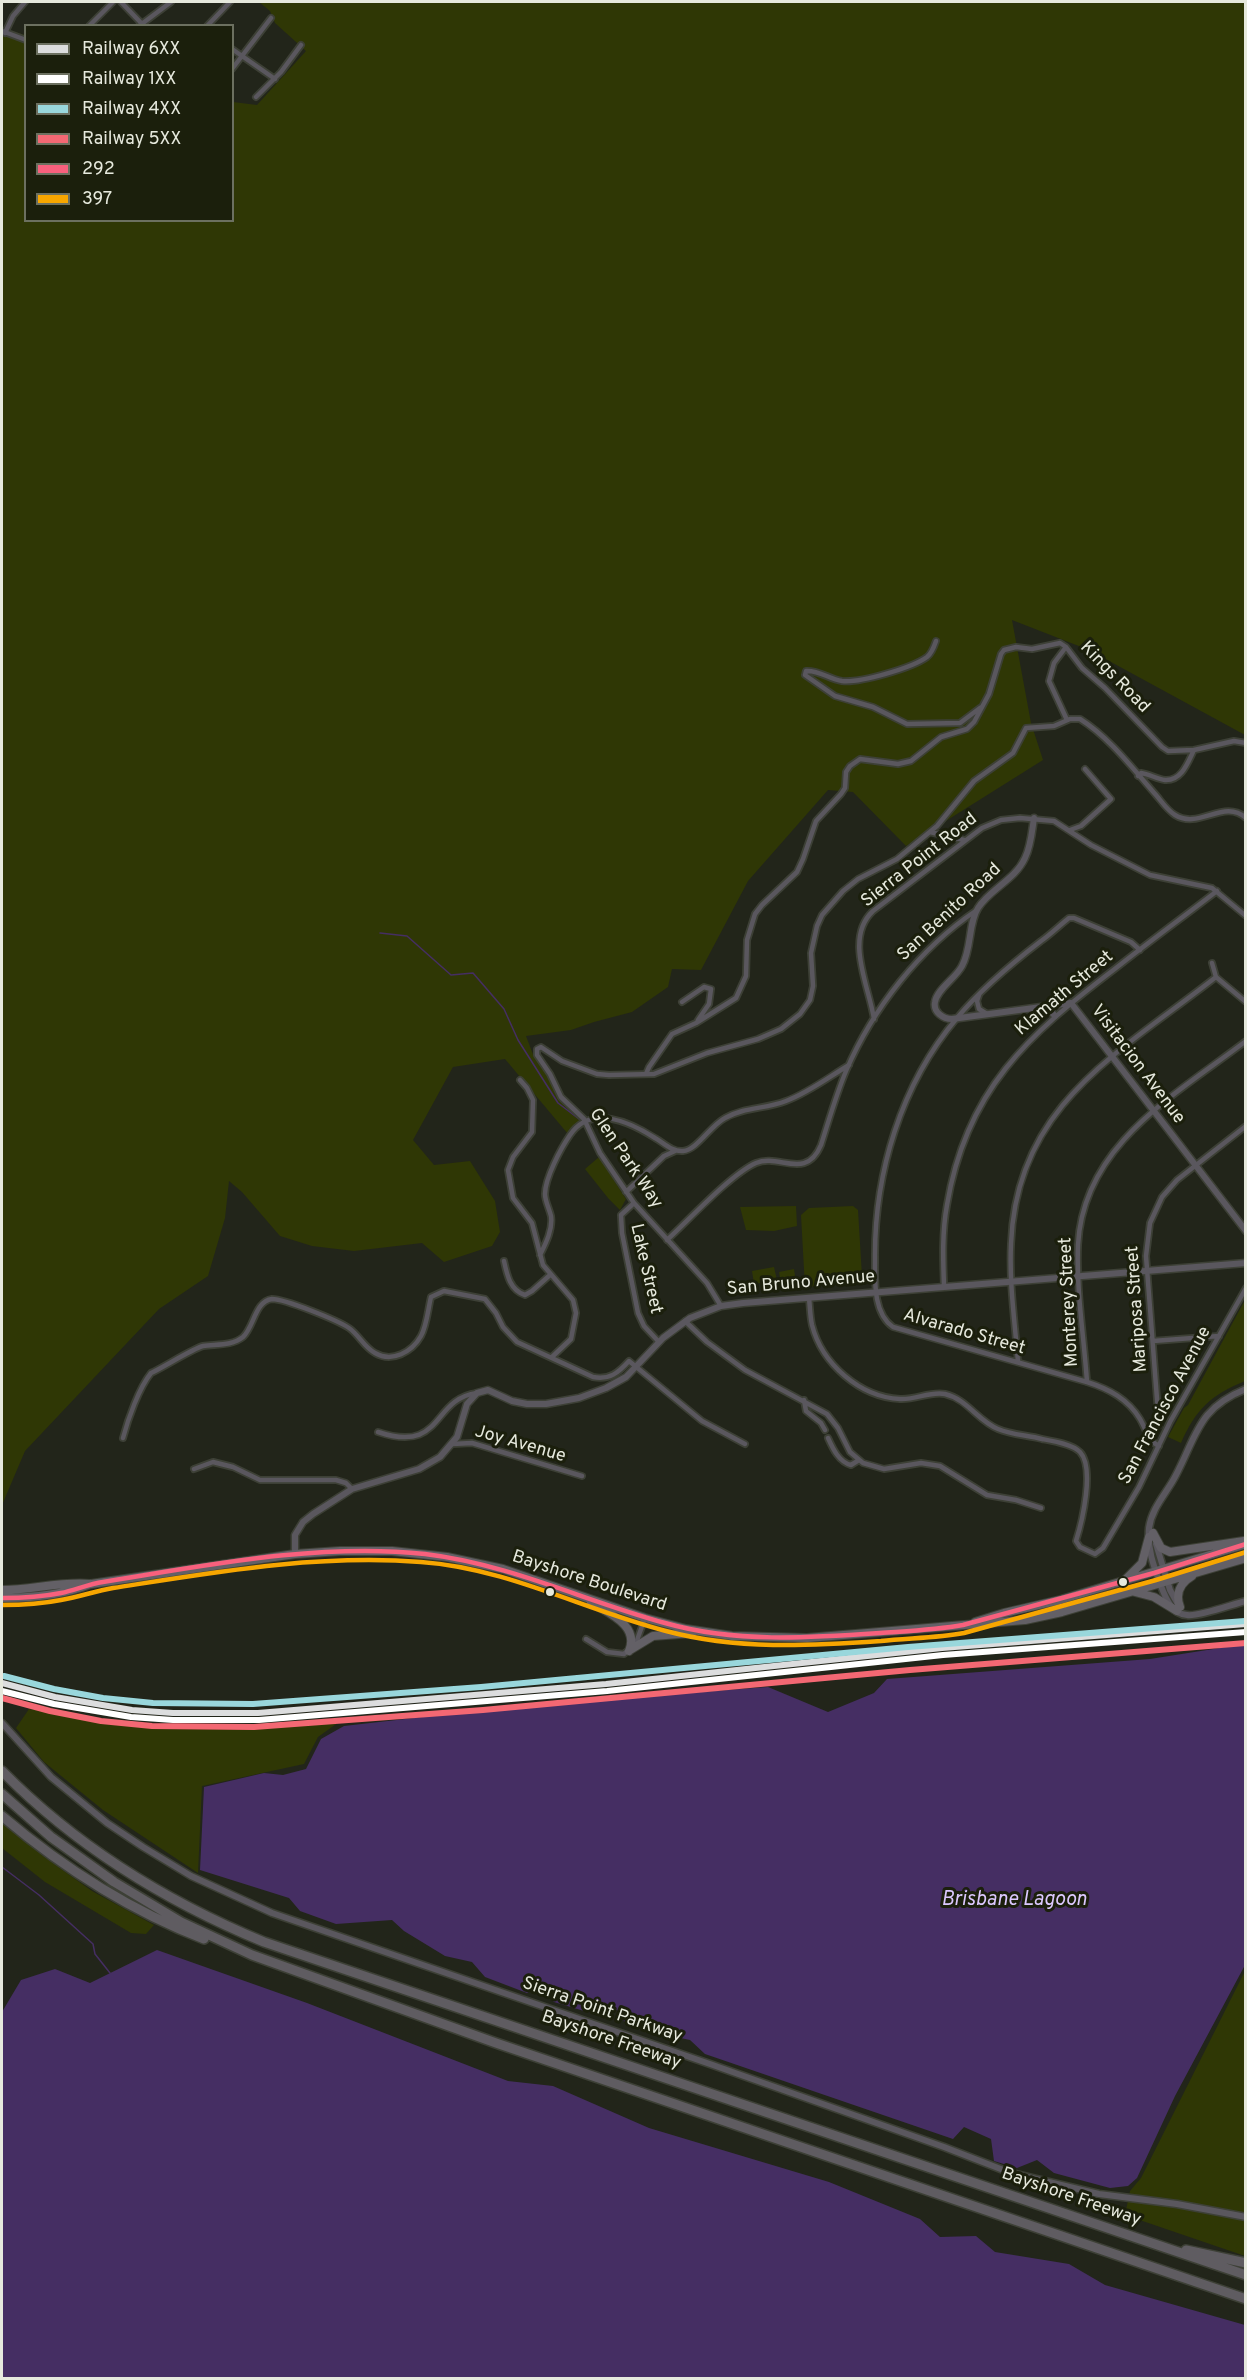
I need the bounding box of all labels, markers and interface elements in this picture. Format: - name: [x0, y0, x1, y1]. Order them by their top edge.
- legend: [24, 24, 234, 222]
- text: Railway 6XX: [82, 38, 180, 61]
- text: Railway 1XX: [82, 68, 176, 91]
- text: Railway 4XX: [82, 98, 181, 121]
- text: Railway 5XX: [82, 128, 181, 151]
- text: 292: [82, 158, 115, 181]
- text: 397: [82, 188, 112, 211]
- street label: Kings Road: [1075, 638, 1153, 718]
- street label: Sierra Point Road: [858, 809, 982, 913]
- street label: San Benito Road: [894, 859, 1006, 967]
- street label: Klamath Street: [1012, 947, 1118, 1041]
- street label: Visitacion Avenue: [1085, 1001, 1189, 1129]
- street label: Glen Park Way: [584, 1105, 666, 1213]
- street label: Lake Street: [624, 1222, 666, 1316]
- street label: Monterey Street: [1056, 1237, 1084, 1367]
- street label: Mariposa Street: [1123, 1245, 1153, 1373]
- street label: San Bruno Avenue: [726, 1267, 876, 1301]
- street label: Alvarado Street: [901, 1305, 1027, 1361]
- street label: San Francisco Avenue: [1115, 1323, 1217, 1489]
- street label: Joy Avenue: [472, 1422, 568, 1468]
- street label: Bayshore Boulevard: [509, 1547, 669, 1617]
- unlabelled marker: [1117, 1576, 1129, 1588]
- unlabelled marker: [544, 1586, 556, 1598]
- water label: Brisbane Lagoon: [941, 1889, 1087, 1913]
- street label: Sierra Point Parkway: [519, 1973, 685, 2049]
- street label: Bayshore Freeway: [538, 2007, 684, 2075]
- street label: Bayshore Freeway: [998, 2164, 1144, 2232]

